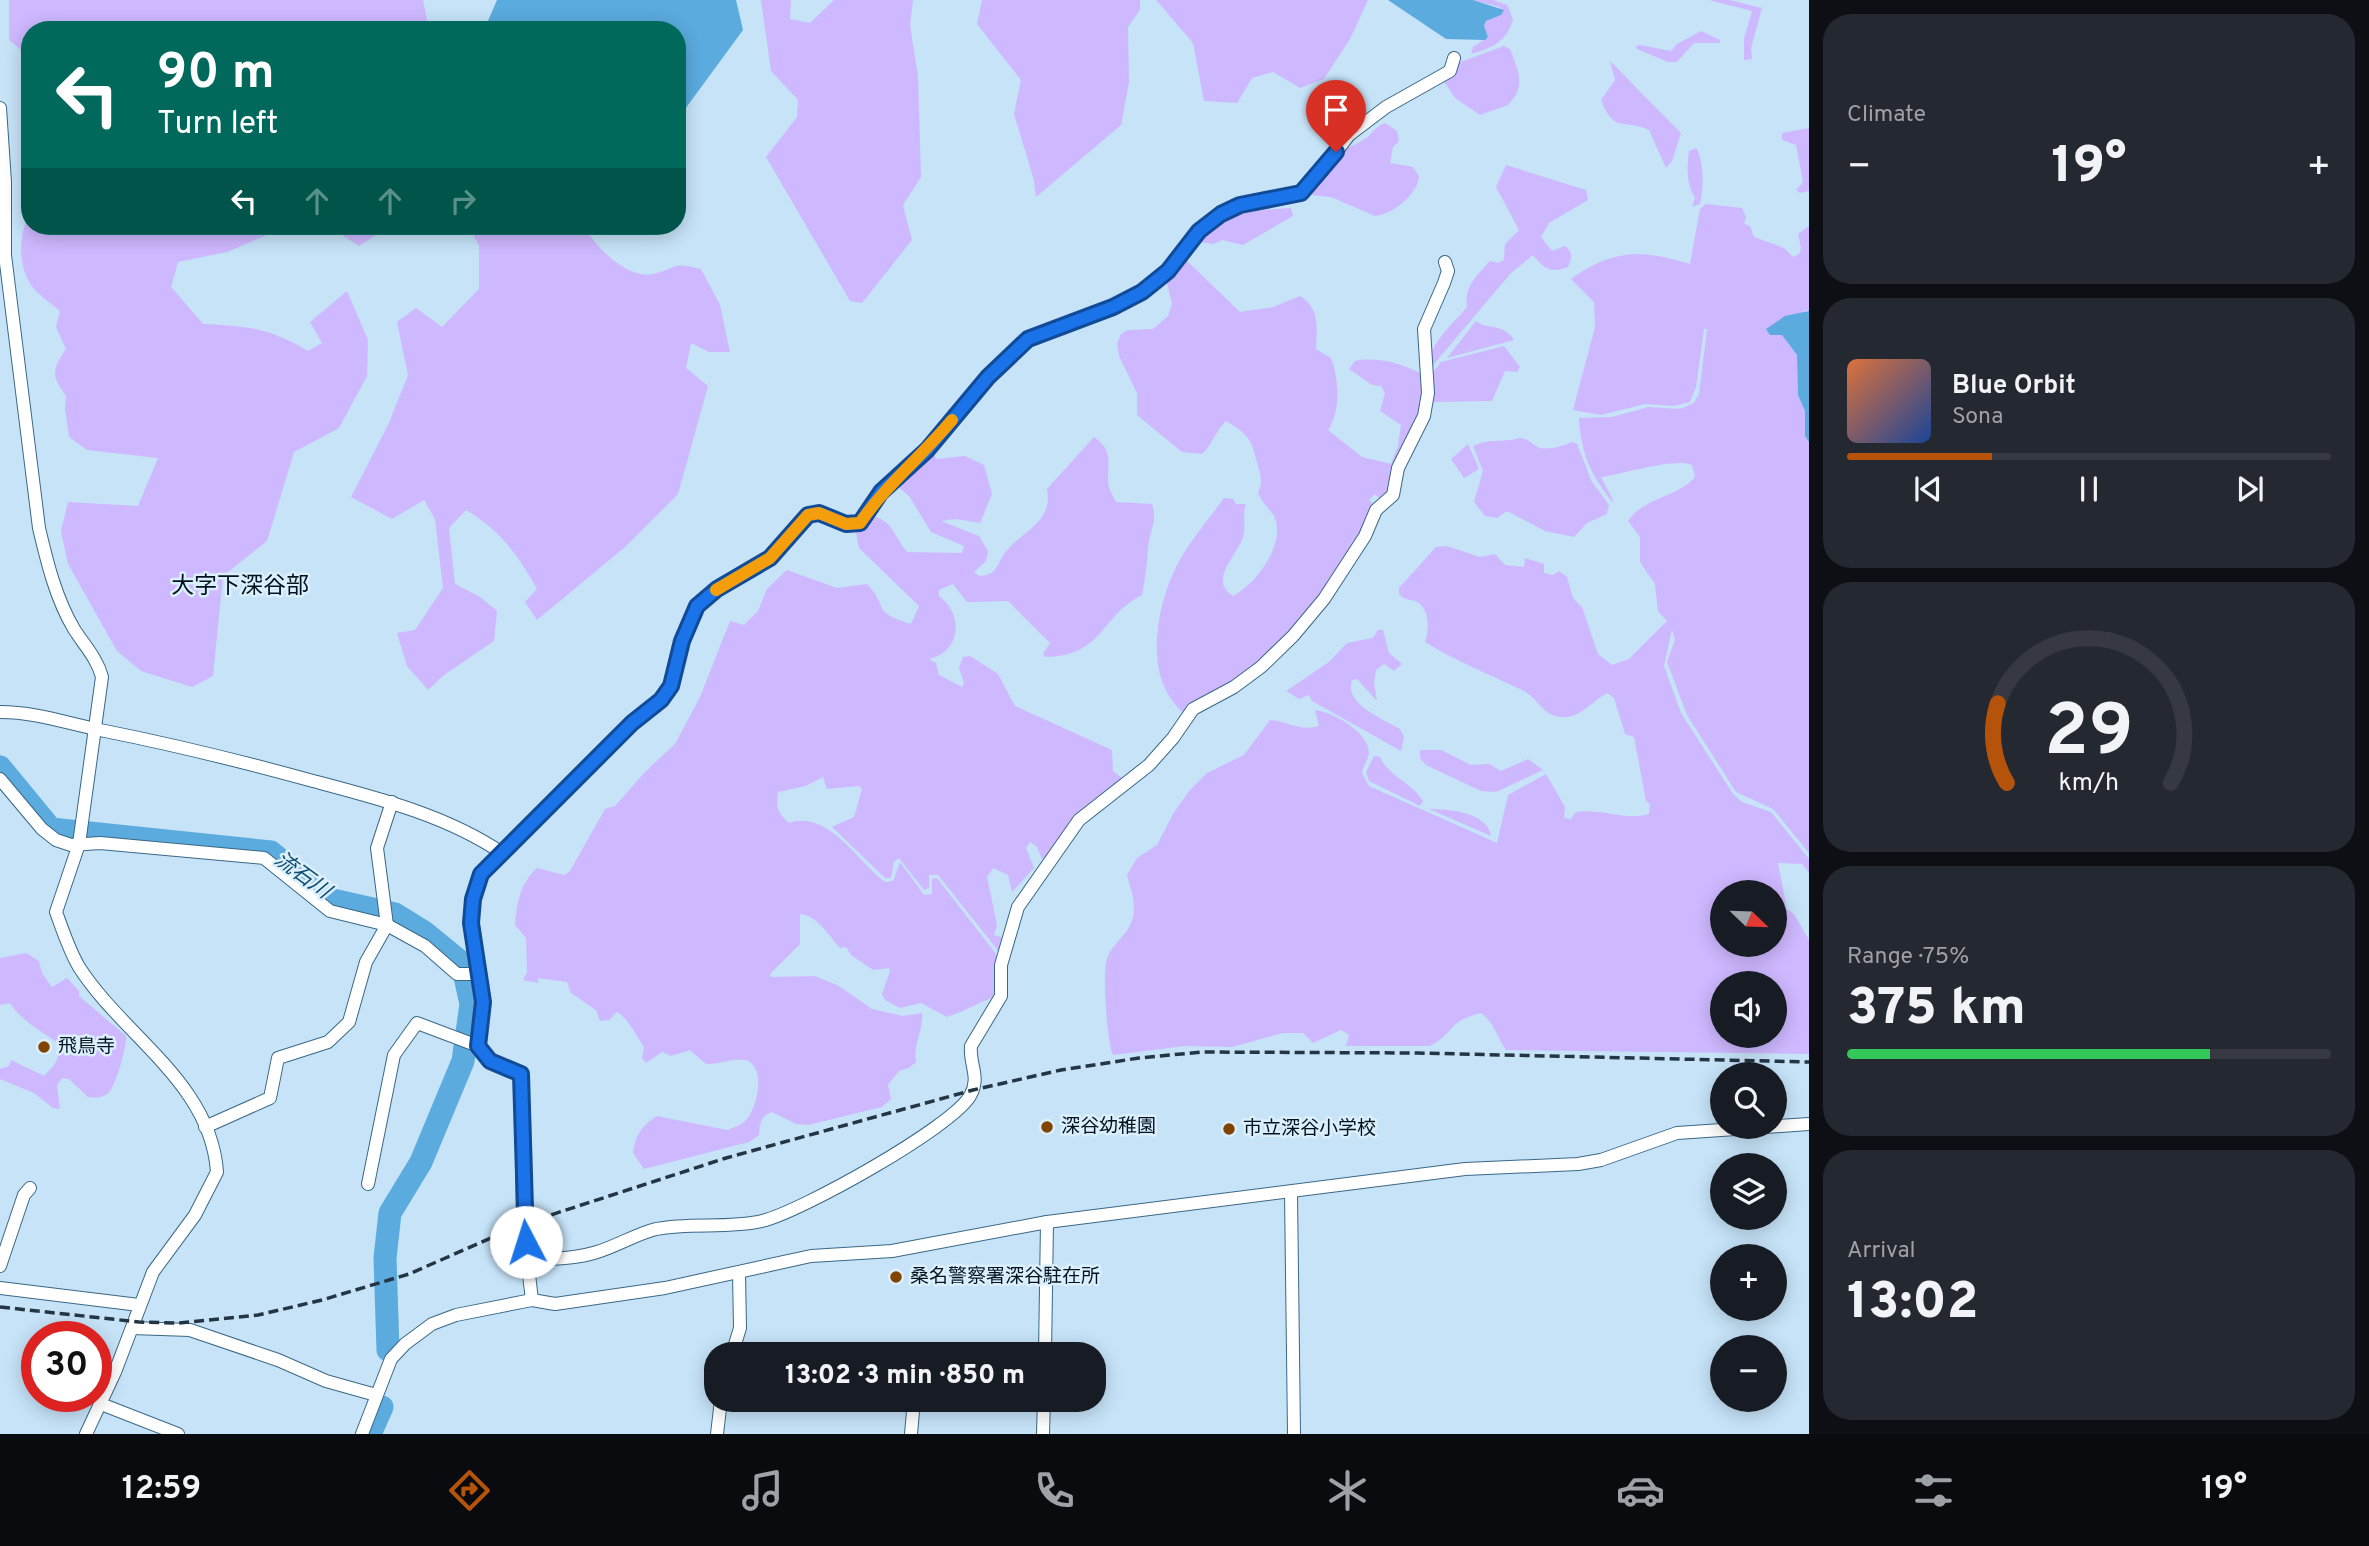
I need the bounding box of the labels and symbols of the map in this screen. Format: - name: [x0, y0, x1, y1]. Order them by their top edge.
- pin: [1306, 80, 1366, 152]
- district label: 大字下深谷部: [171, 573, 309, 602]
- water label: 流石川: [269, 847, 337, 907]
- north arrow: [1710, 880, 1787, 957]
- place label: 飛鳥寺: [58, 1035, 115, 1059]
- marker: 飛鳥寺: [36, 1039, 52, 1055]
- place label: 深谷幼稚園: [1061, 1115, 1156, 1139]
- place label: 市立深谷小学校: [1243, 1117, 1376, 1141]
- marker: 深谷幼稚園: [1039, 1119, 1055, 1135]
- marker: 市立深谷小学校: [1221, 1121, 1237, 1137]
- position arrow: [489, 1205, 563, 1279]
- place label: 桑名警察署深谷駐在所: [910, 1265, 1100, 1289]
- marker: 桑名警察署深谷駐在所: [888, 1269, 904, 1285]
- speed limit sign: 30: [21, 1321, 112, 1412]

